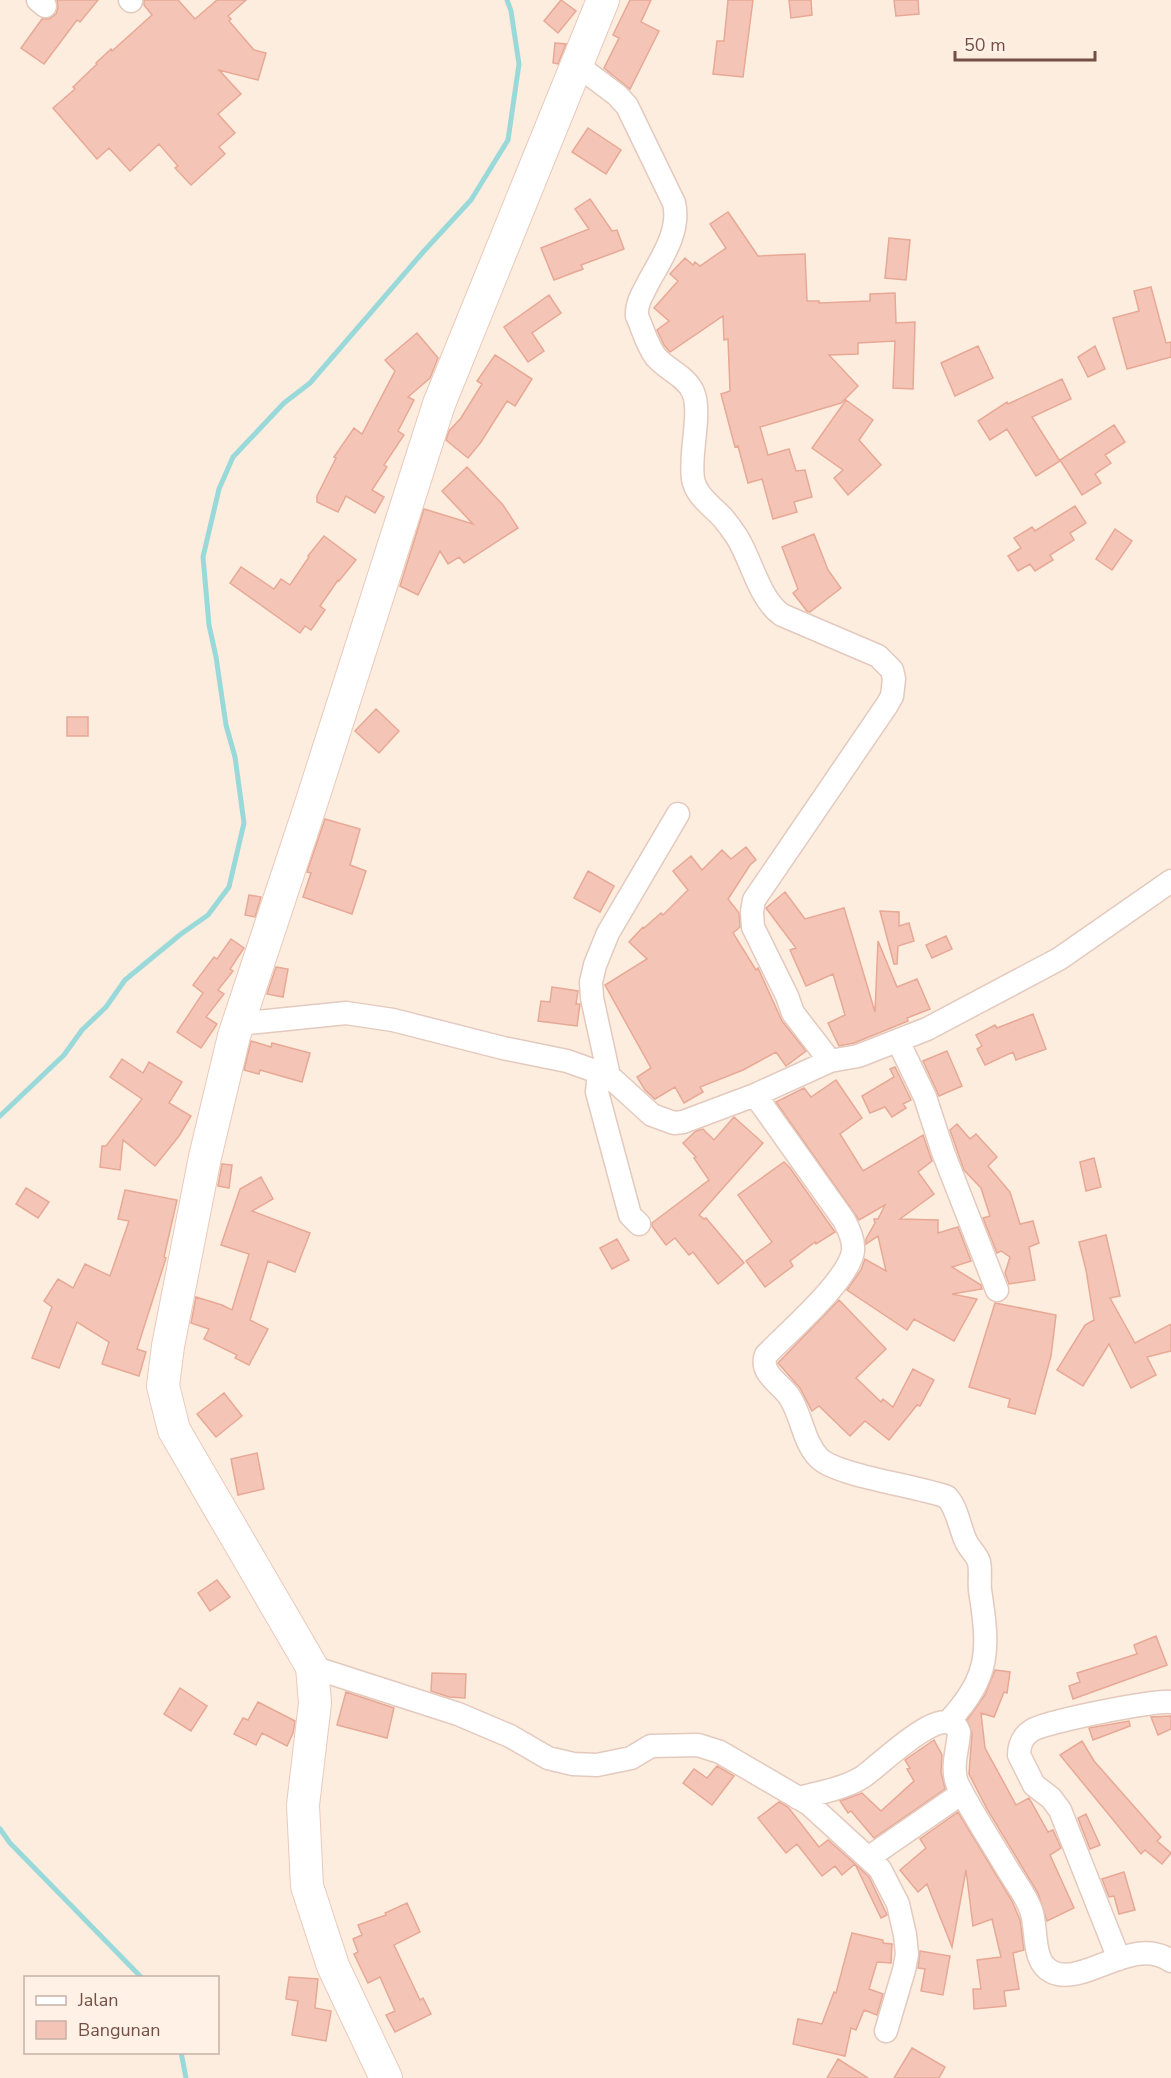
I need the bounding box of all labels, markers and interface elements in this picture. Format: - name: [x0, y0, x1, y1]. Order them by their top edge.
- scale bar: [955, 24, 1094, 62]
- text: 50 m: [964, 33, 1006, 57]
- legend: [24, 1976, 219, 2054]
- text: Jalan: [77, 1988, 118, 2012]
- text: Bangunan: [78, 2018, 161, 2042]

